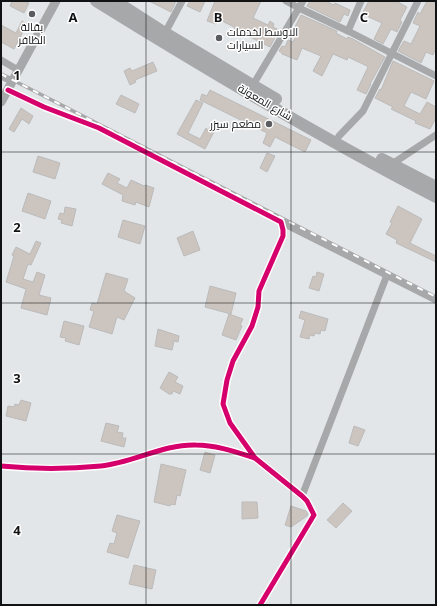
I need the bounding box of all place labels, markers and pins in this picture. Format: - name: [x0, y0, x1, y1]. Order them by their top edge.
- marker: بقالة الظافر: [27, 9, 37, 19]
- place label: بقالة الظافر: [17, 19, 46, 47]
- place label: الاوسط لخدمات السيارات: [227, 24, 298, 52]
- marker: الاوسط لخدمات السيارات: [214, 33, 224, 43]
- place label: مطعم سيزر: [209, 116, 261, 132]
- marker: مطعم سيزر: [264, 119, 274, 129]

